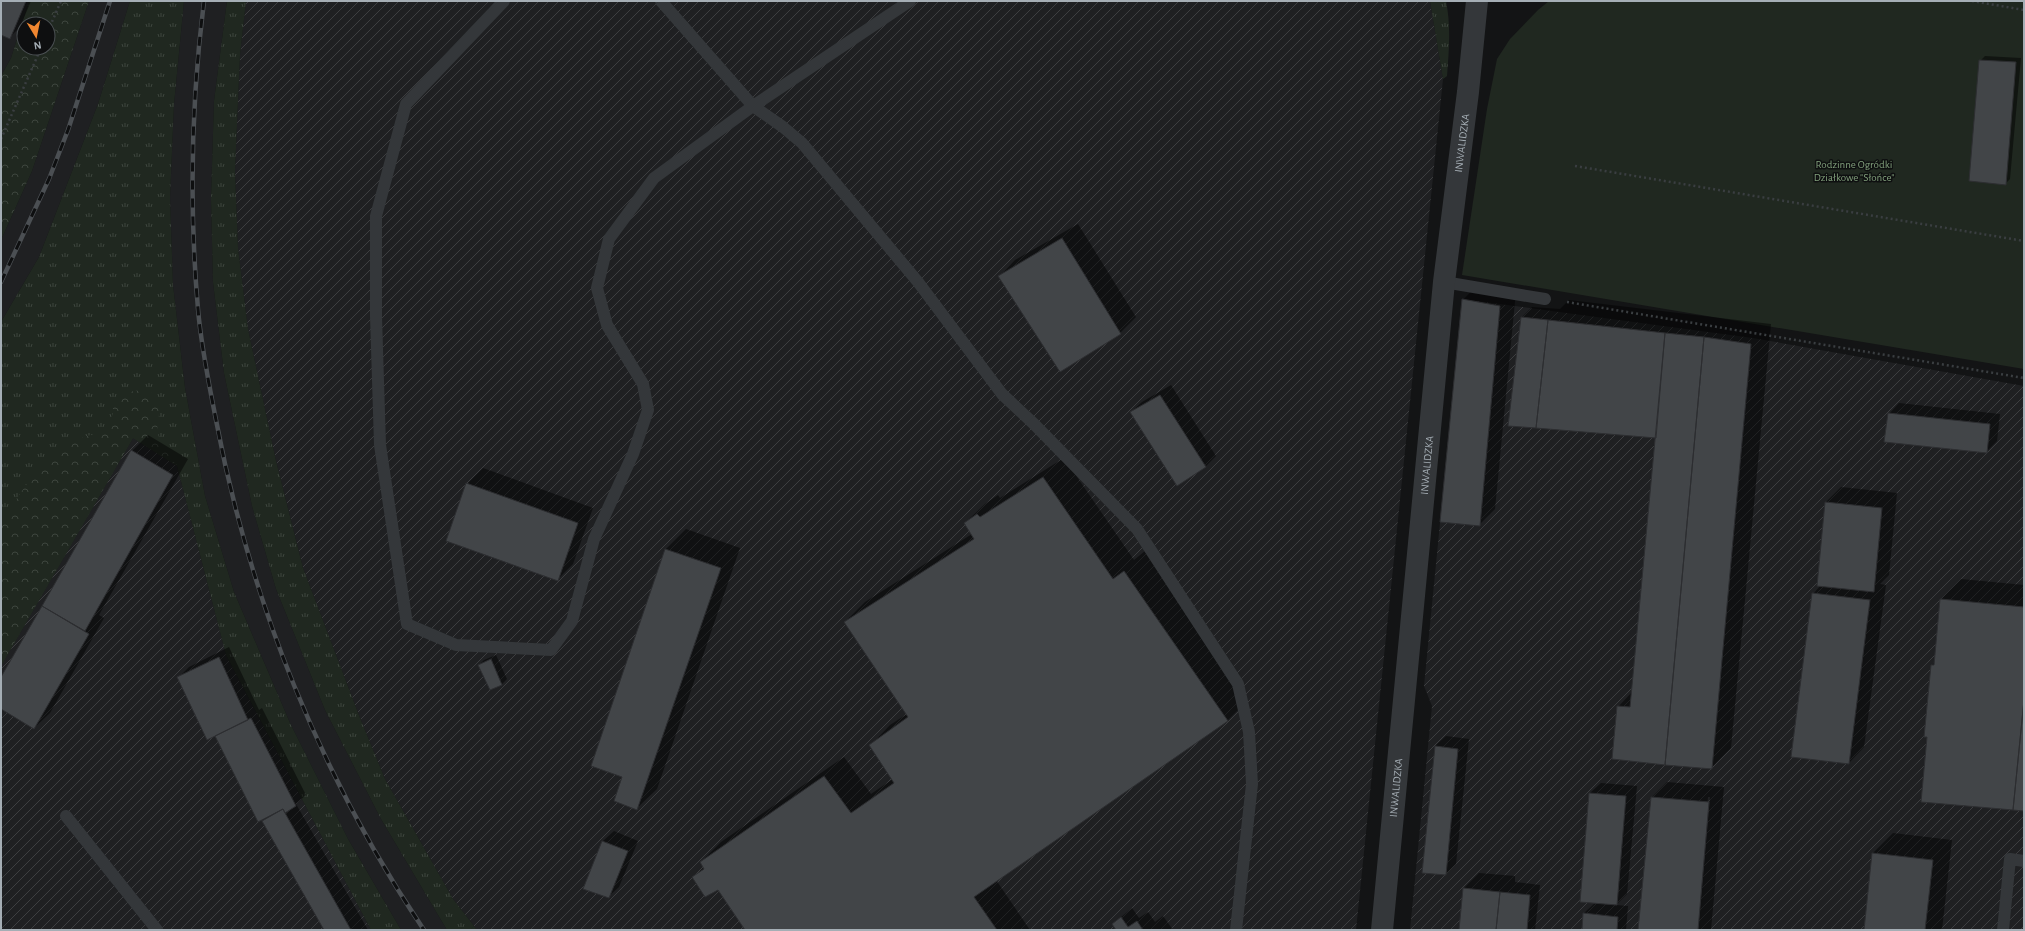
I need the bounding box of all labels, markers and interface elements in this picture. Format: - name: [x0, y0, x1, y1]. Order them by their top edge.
- north arrow: [16, 16, 56, 56]
- text: N: [33, 39, 42, 51]
- street label: INWALIDZKA: [1453, 113, 1471, 173]
- park label: Rodzinne Ogródki Działkowe "Słońce": [1814, 159, 1894, 183]
- street label: INWALIDZKA: [1419, 435, 1435, 495]
- street label: INWALIDZKA: [1388, 757, 1404, 818]

